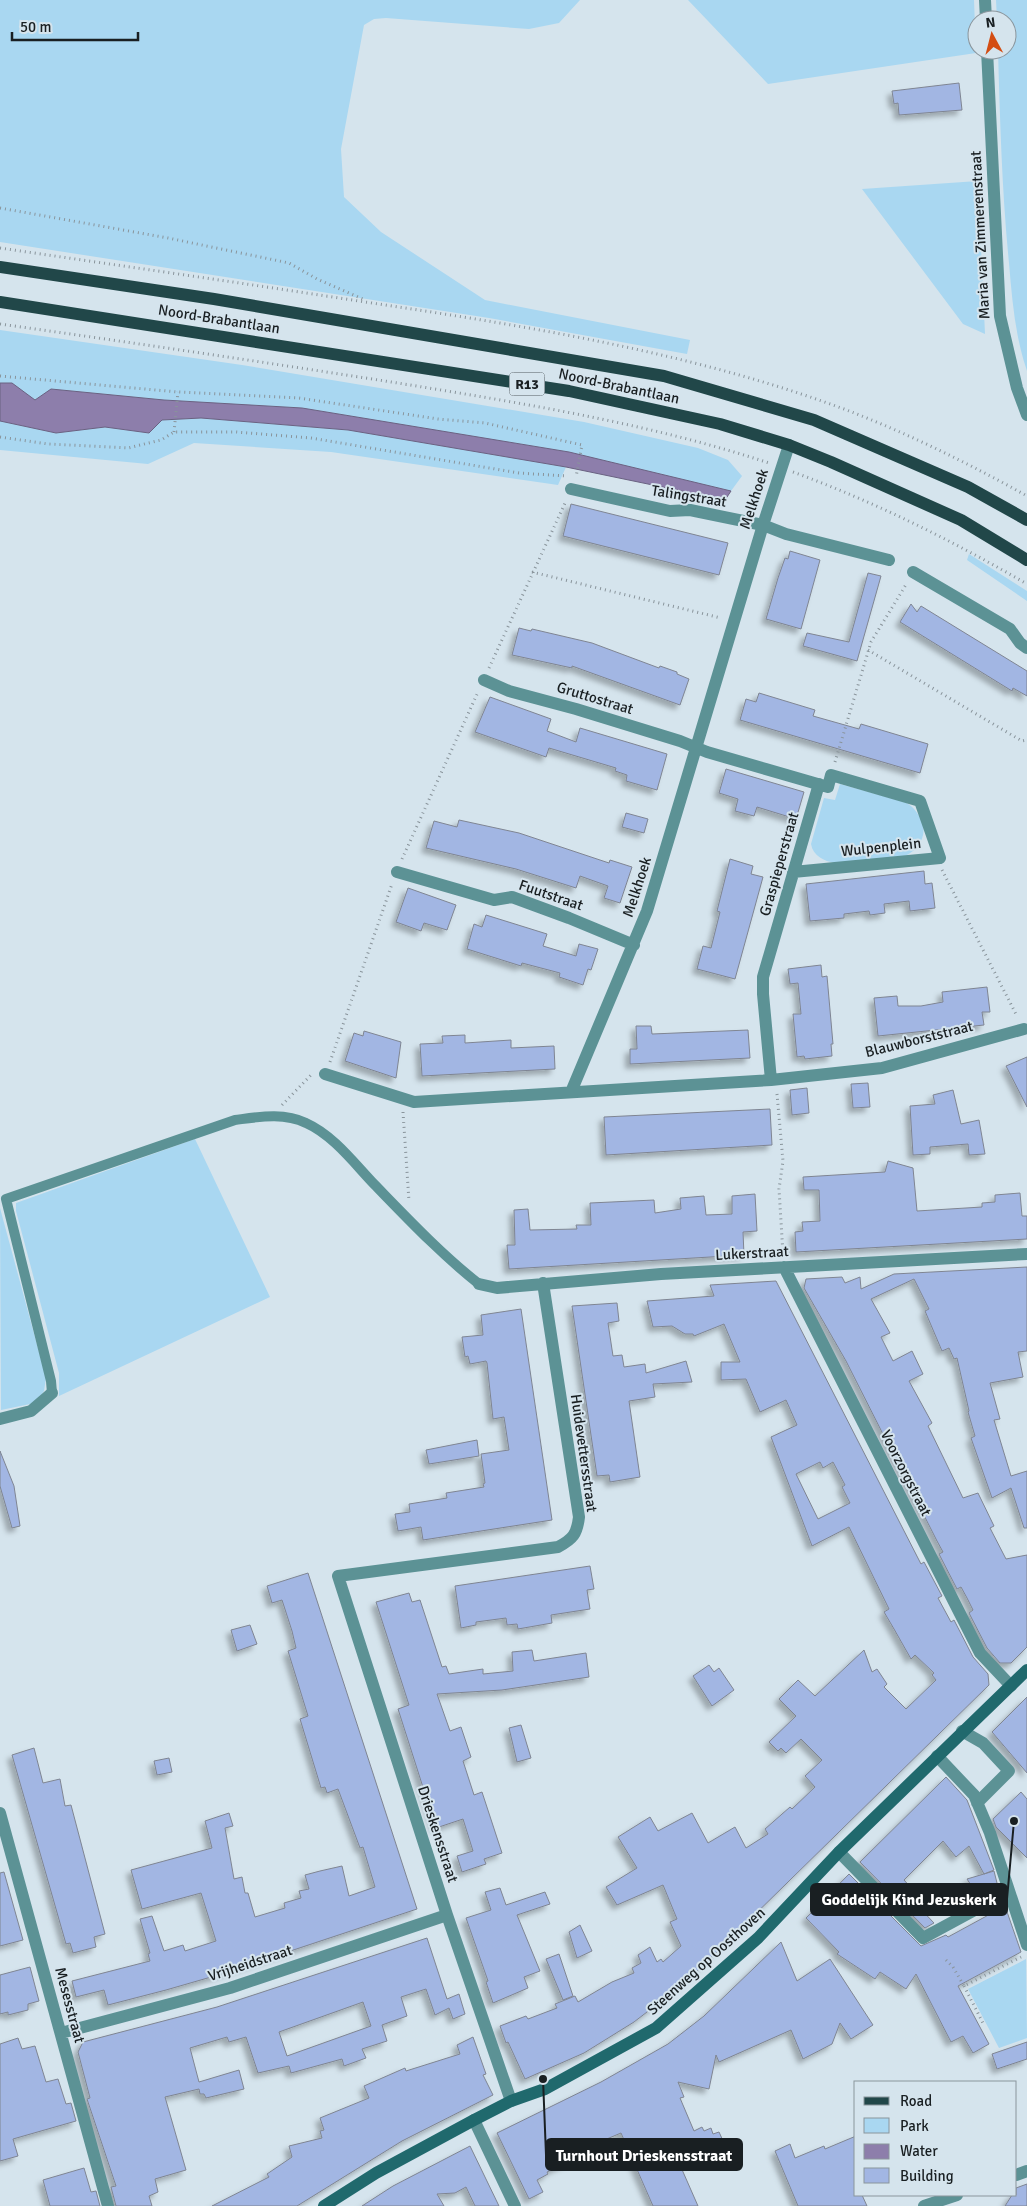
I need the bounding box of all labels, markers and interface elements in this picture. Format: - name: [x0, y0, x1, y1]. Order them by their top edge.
- scale bar: [12, 10, 139, 42]
- north arrow: [967, 10, 1017, 60]
- text: N: [985, 14, 996, 32]
- text: 50 m: [20, 18, 51, 36]
- street label: Maria van Zimmerenstraat: [967, 150, 993, 320]
- street label: Noord-Brabantlaan: [157, 300, 281, 338]
- street label: Noord-Brabantlaan: [557, 364, 681, 408]
- road number: R13: [510, 372, 544, 396]
- street label: Melkhoek: [736, 466, 772, 532]
- street label: Talingstraat: [650, 481, 728, 511]
- street label: Gruttostraat: [555, 678, 635, 718]
- street label: Graspieperstraat: [756, 810, 802, 918]
- street label: Wulpenplein: [840, 834, 922, 860]
- street label: Melkhoek: [619, 854, 655, 920]
- street label: Fuutstraat: [517, 876, 585, 914]
- street label: Blauwborststraat: [863, 1017, 975, 1061]
- street label: Lukerstraat: [715, 1242, 789, 1264]
- street label: Huidevettersstraat: [567, 1393, 601, 1513]
- street label: Voorzorgstraat: [877, 1427, 935, 1519]
- street label: Drieskensstraat: [414, 1783, 462, 1885]
- callout: Goddelijk Kind Jezuskerk: [811, 1884, 1007, 1915]
- text: Goddelijk Kind Jezuskerk: [821, 1890, 997, 1910]
- street label: Steenweg op Oosthoven: [643, 1903, 769, 2019]
- street label: Vrijheidstraat: [206, 1941, 294, 1985]
- street label: Mesesstraat: [51, 1965, 89, 2045]
- legend: [854, 2081, 1017, 2196]
- text: Road: [900, 2092, 932, 2110]
- text: Park: [900, 2117, 929, 2135]
- callout: Turnhout Drieskensstraat: [546, 2139, 742, 2170]
- text: Water: [900, 2142, 938, 2160]
- text: Turnhout Drieskensstraat: [556, 2146, 732, 2166]
- text: Building: [900, 2167, 954, 2185]

